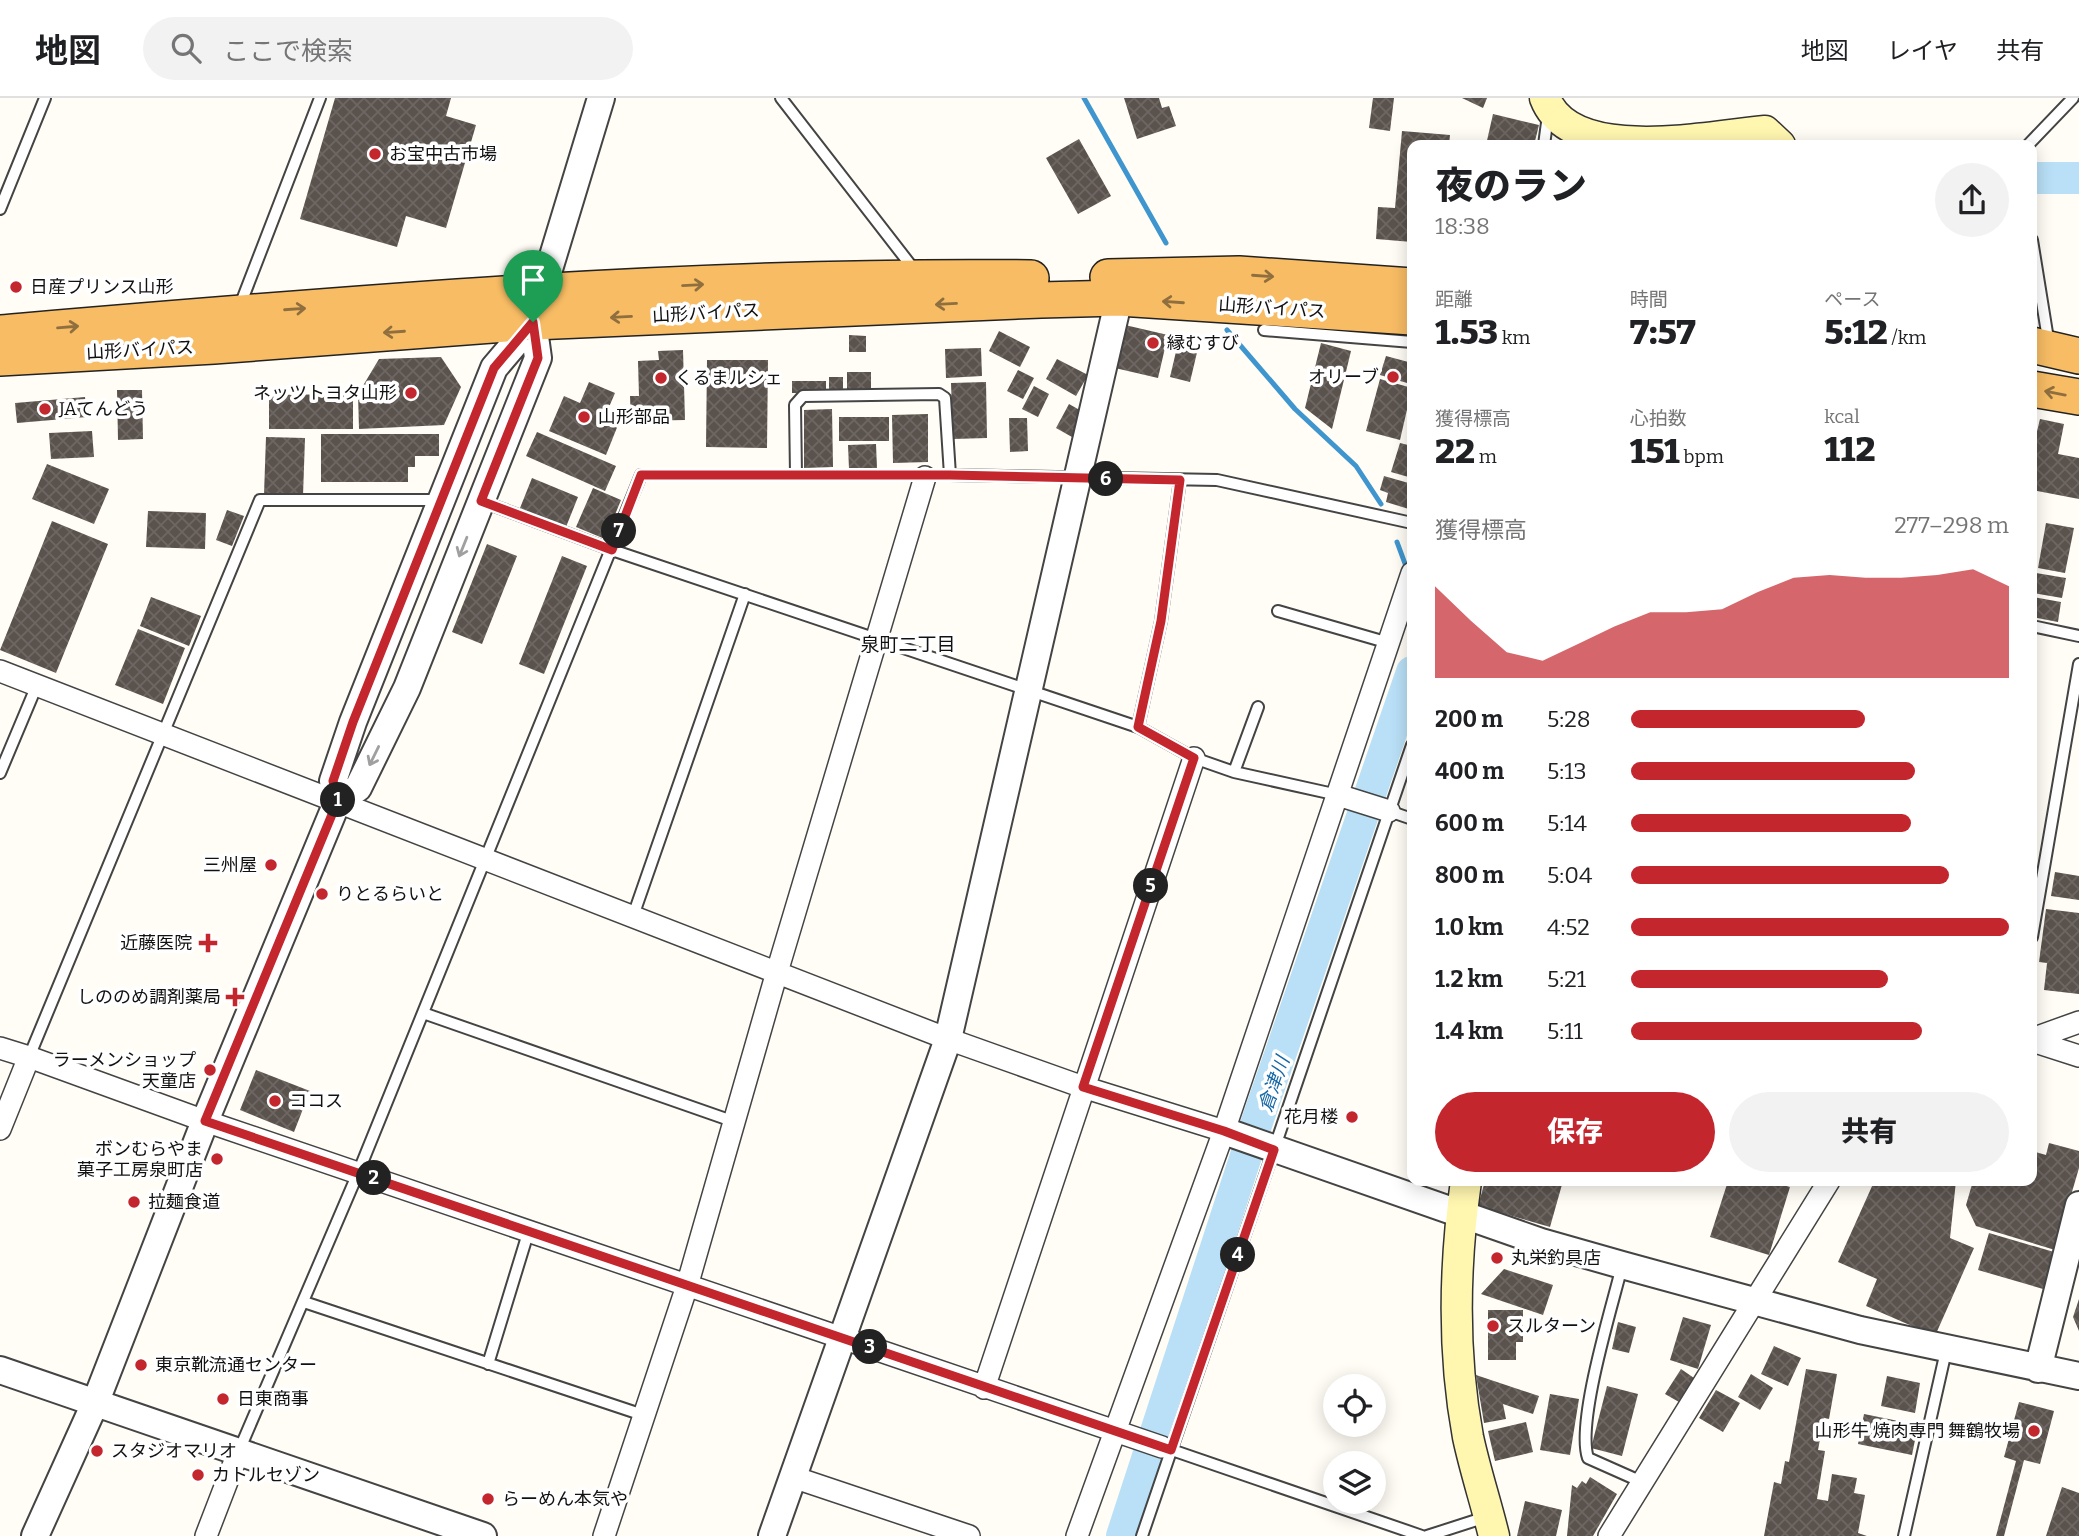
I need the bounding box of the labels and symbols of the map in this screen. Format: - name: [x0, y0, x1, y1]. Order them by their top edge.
- place label: お宝中古市場: [389, 143, 497, 165]
- marker: お宝中古市場: [367, 146, 383, 162]
- pin: [503, 250, 563, 322]
- one-way arrow: [1252, 270, 1274, 283]
- place label: 日産プリンス山形: [30, 276, 174, 298]
- marker: 日産プリンス山形: [8, 279, 24, 295]
- one-way arrow: [681, 279, 704, 292]
- street label: 山形バイパス: [1218, 293, 1326, 323]
- one-way arrow: [1162, 295, 1185, 308]
- one-way arrow: [935, 298, 957, 311]
- street label: 山形バイパス: [652, 299, 760, 327]
- one-way arrow: [283, 302, 306, 315]
- one-way arrow: [609, 311, 632, 324]
- one-way arrow: [56, 320, 79, 333]
- one-way arrow: [383, 326, 405, 339]
- place label: 縁むすび: [1167, 332, 1239, 354]
- marker: 縁むすび: [1145, 335, 1161, 351]
- street label: 山形バイパス: [86, 336, 194, 364]
- place label: オリーブ: [1308, 366, 1379, 388]
- place label: くるまルシェ: [675, 367, 783, 389]
- marker: オリーブ: [1385, 369, 1401, 385]
- marker: くるまルシェ: [653, 370, 669, 386]
- place label: ネッツトヨタ山形: [253, 382, 397, 404]
- marker: ネッツトヨタ山形: [403, 385, 419, 401]
- one-way arrow: [2044, 386, 2067, 399]
- place label: JAてんどう: [58, 398, 148, 420]
- marker: JAてんどう: [37, 401, 53, 417]
- place label: 山形部品: [598, 406, 670, 428]
- marker: 山形部品: [576, 409, 592, 425]
- pin: 6: [1088, 462, 1124, 496]
- pin: 7: [602, 514, 636, 548]
- one-way arrow: [456, 535, 469, 557]
- district label: 泉町二丁目: [860, 633, 956, 656]
- one-way arrow: [366, 745, 380, 766]
- pin: 1: [320, 782, 356, 818]
- place label: 三州屋: [203, 854, 257, 876]
- marker: 三州屋: [263, 857, 279, 873]
- pin: 5: [1134, 868, 1168, 904]
- place label: りとるらいと: [336, 883, 444, 905]
- marker: りとるらいと: [314, 886, 330, 902]
- place label: 近藤医院: [120, 932, 192, 954]
- marker: 近藤医院: [198, 933, 218, 953]
- place label: しののめ調剤薬局: [77, 986, 221, 1008]
- marker: しののめ調剤薬局: [227, 989, 243, 1005]
- place label: ラーメンショップ 天童店: [53, 1049, 196, 1092]
- water label: 倉津川: [1254, 1051, 1295, 1115]
- marker: ラーメンショップ 天童店: [202, 1062, 218, 1078]
- place label: ココス: [289, 1090, 343, 1112]
- marker: ココス: [267, 1093, 283, 1109]
- place label: 花月楼: [1284, 1106, 1338, 1128]
- marker: 花月楼: [1344, 1109, 1360, 1125]
- place label: ボンむらやま 菓子工房泉町店: [77, 1138, 203, 1181]
- marker: ボンむらやま 菓子工房泉町店: [209, 1151, 225, 1167]
- pin: 2: [356, 1160, 392, 1196]
- place label: 拉麺食道: [148, 1191, 220, 1213]
- marker: 拉麺食道: [126, 1194, 142, 1210]
- pin: 4: [1220, 1238, 1256, 1272]
- place label: 丸栄釣具店: [1511, 1247, 1601, 1269]
- marker: 丸栄釣具店: [1489, 1250, 1505, 1266]
- place label: スルターン: [1507, 1315, 1596, 1337]
- marker: スルターン: [1485, 1318, 1501, 1334]
- pin: 3: [852, 1330, 888, 1364]
- place label: 東京靴流通センター: [155, 1354, 317, 1376]
- marker: 東京靴流通センター: [133, 1357, 149, 1373]
- place label: 日東商事: [237, 1388, 309, 1410]
- marker: 日東商事: [215, 1391, 231, 1407]
- place label: 山形牛 焼肉専門 舞鶴牧場: [1815, 1420, 2020, 1442]
- marker: 山形牛 焼肉専門 舞鶴牧場: [2026, 1423, 2042, 1439]
- place label: スタジオマリオ: [111, 1440, 237, 1462]
- marker: スタジオマリオ: [89, 1443, 105, 1459]
- place label: カトルセゾン: [212, 1464, 320, 1486]
- marker: カトルセゾン: [190, 1467, 206, 1483]
- place label: らーめん本気や: [502, 1488, 628, 1510]
- marker: らーめん本気や: [480, 1491, 496, 1507]

